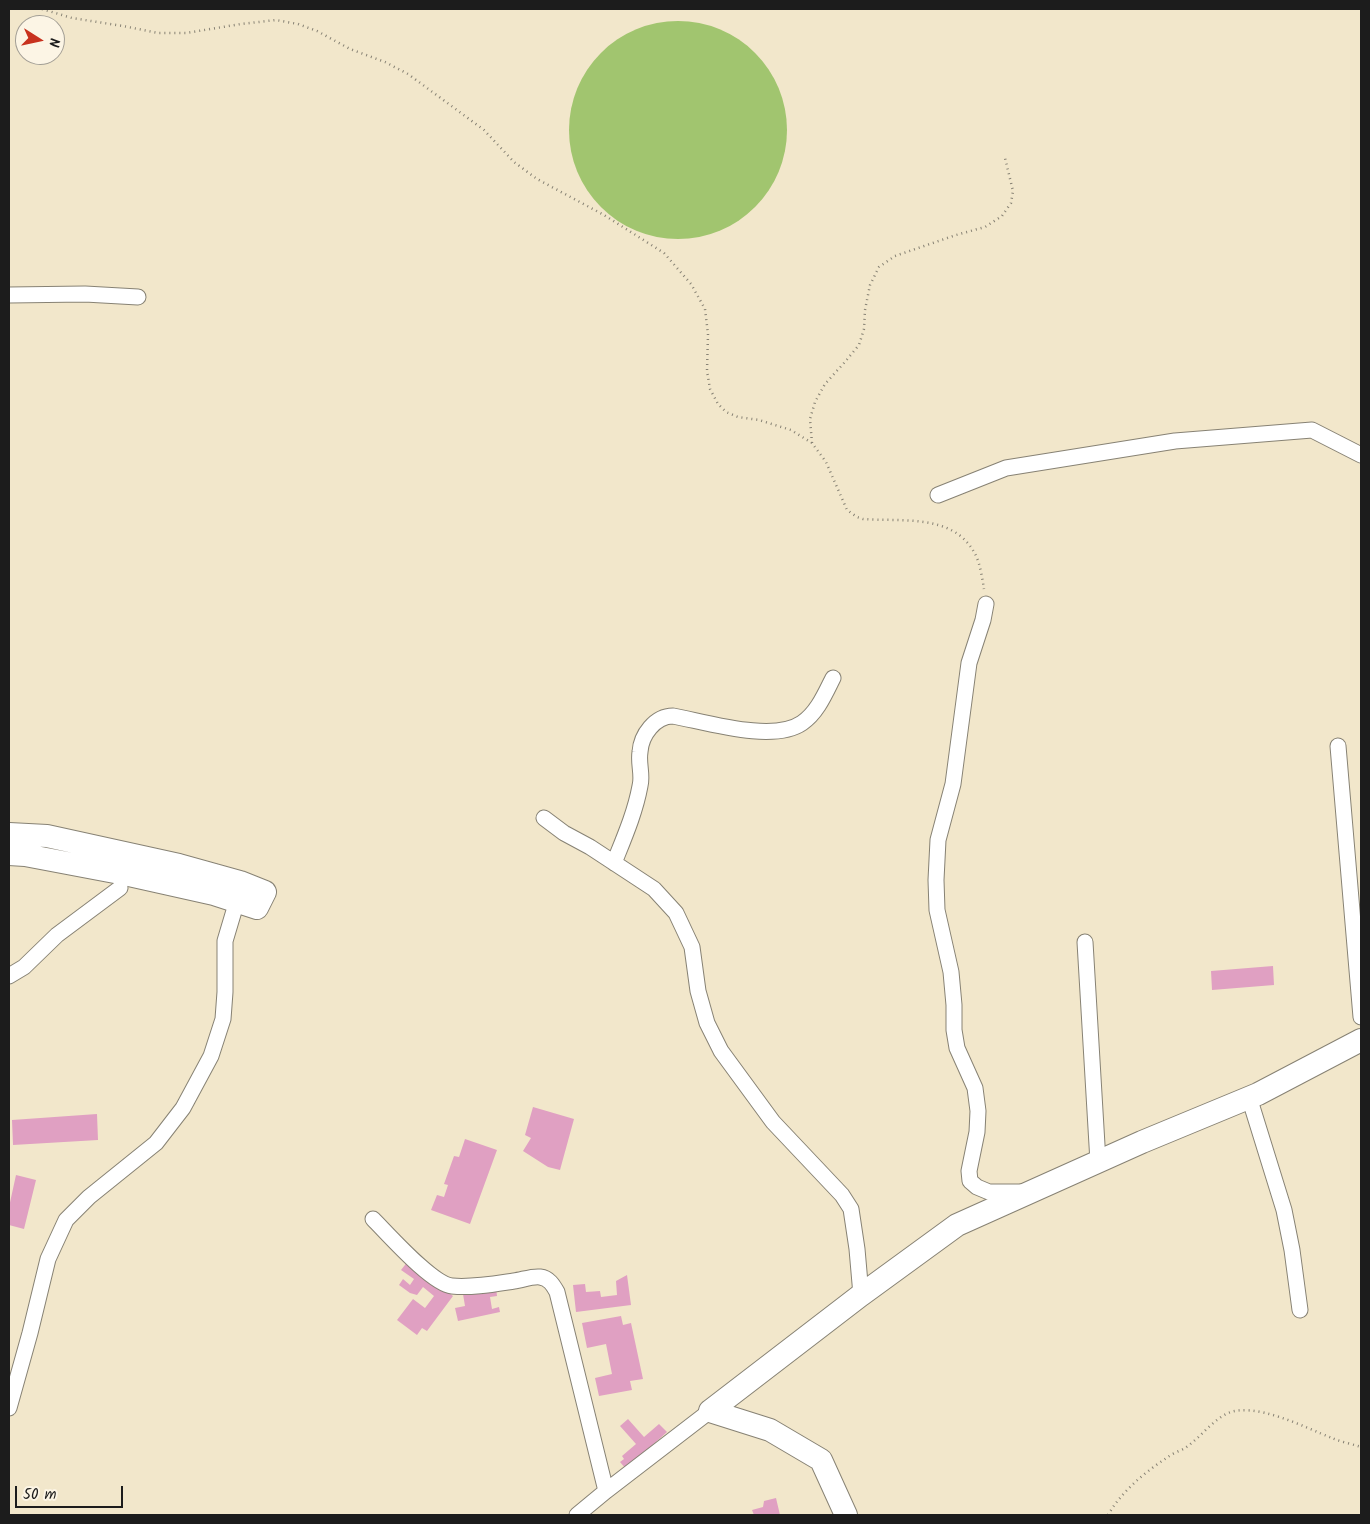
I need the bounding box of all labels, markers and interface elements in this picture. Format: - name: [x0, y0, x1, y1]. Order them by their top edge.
- north arrow: [15, 15, 65, 65]
- text: N: [42, 36, 65, 49]
- scale bar: [18, 1476, 125, 1508]
- text: 50 m: [23, 1483, 57, 1507]

